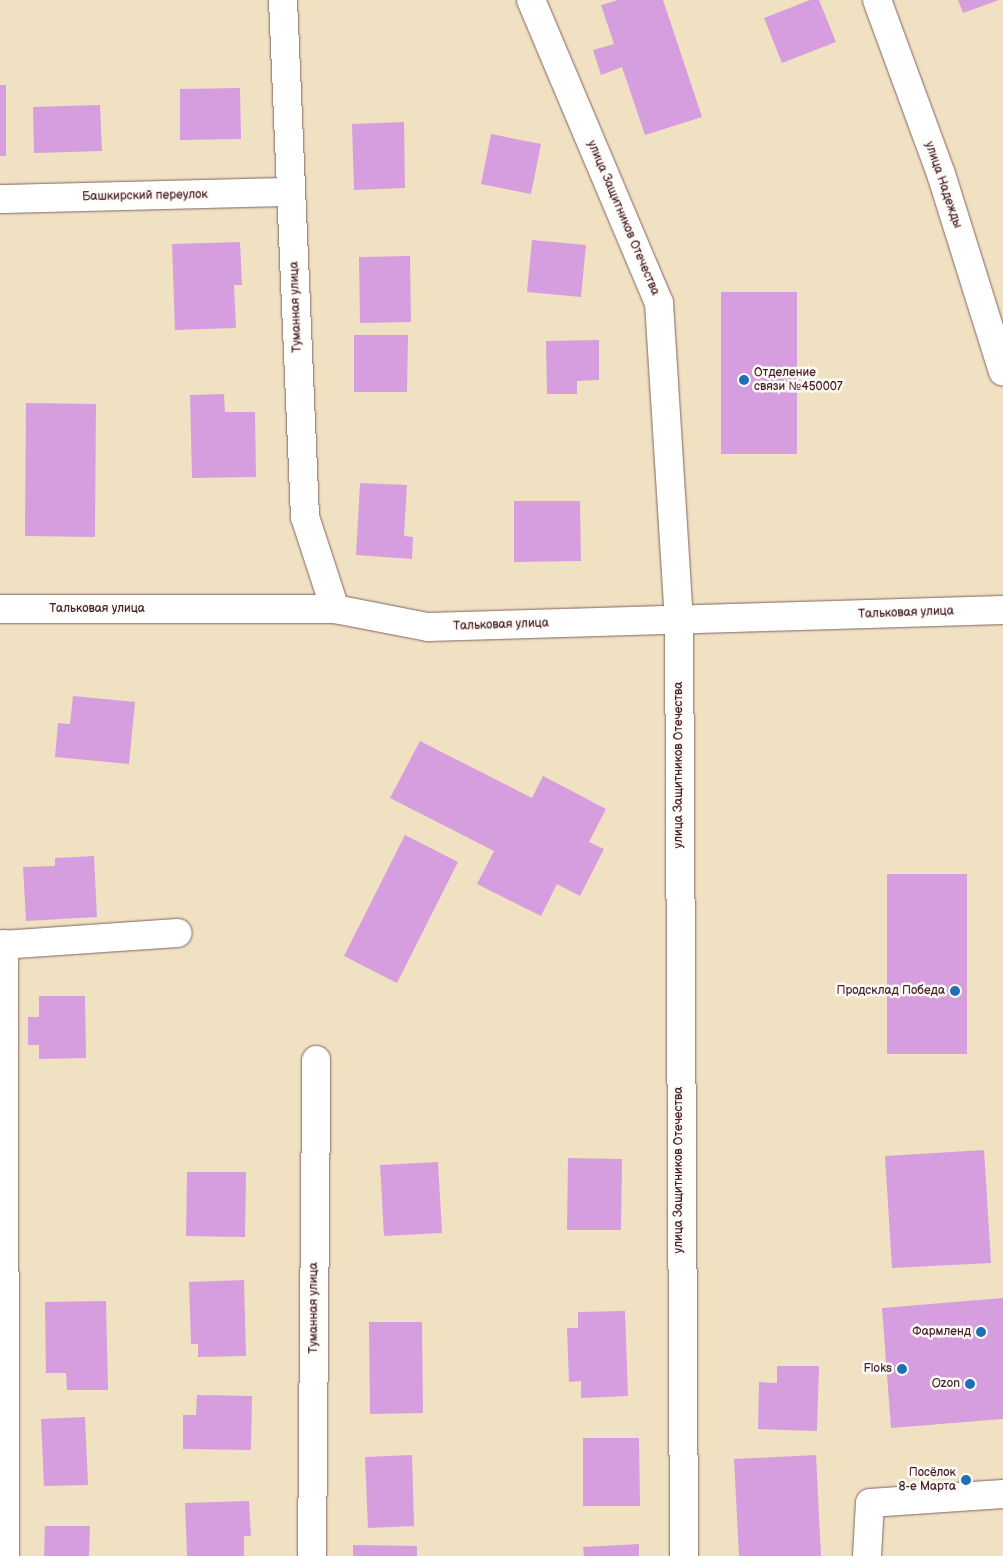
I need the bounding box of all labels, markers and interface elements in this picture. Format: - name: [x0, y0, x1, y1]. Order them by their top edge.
- street label: улица Защитников Отечества: [584, 138, 662, 298]
- street label: улица Надежды: [921, 140, 965, 230]
- street label: Башкирский переулок: [82, 188, 208, 204]
- street label: Туманная улица: [287, 261, 305, 353]
- place label: Отделение связи №450007: [754, 366, 843, 394]
- marker: Отделение связи №450007: [738, 374, 750, 386]
- street label: Тальковая улица: [49, 602, 145, 616]
- street label: Тальковая улица: [858, 604, 954, 622]
- street label: Тальковая улица: [453, 616, 549, 634]
- street label: улица Защитников Отечества: [672, 682, 686, 848]
- place label: Продсклад Победа: [836, 984, 945, 998]
- marker: Продсклад Победа: [949, 985, 961, 997]
- street label: улица Защитников Отечества: [672, 1087, 686, 1253]
- street label: Туманная улица: [307, 1262, 321, 1354]
- place label: Фармленд: [912, 1325, 971, 1339]
- marker: Фармленд: [975, 1326, 987, 1338]
- place label: Floks: [864, 1362, 892, 1376]
- marker: Floks: [896, 1363, 908, 1375]
- place label: Ozon: [932, 1377, 960, 1391]
- marker: Ozon: [964, 1378, 976, 1390]
- place label: Посёлок 8-е Марта: [899, 1466, 956, 1494]
- marker: Посёлок 8-е Марта: [960, 1474, 972, 1486]

